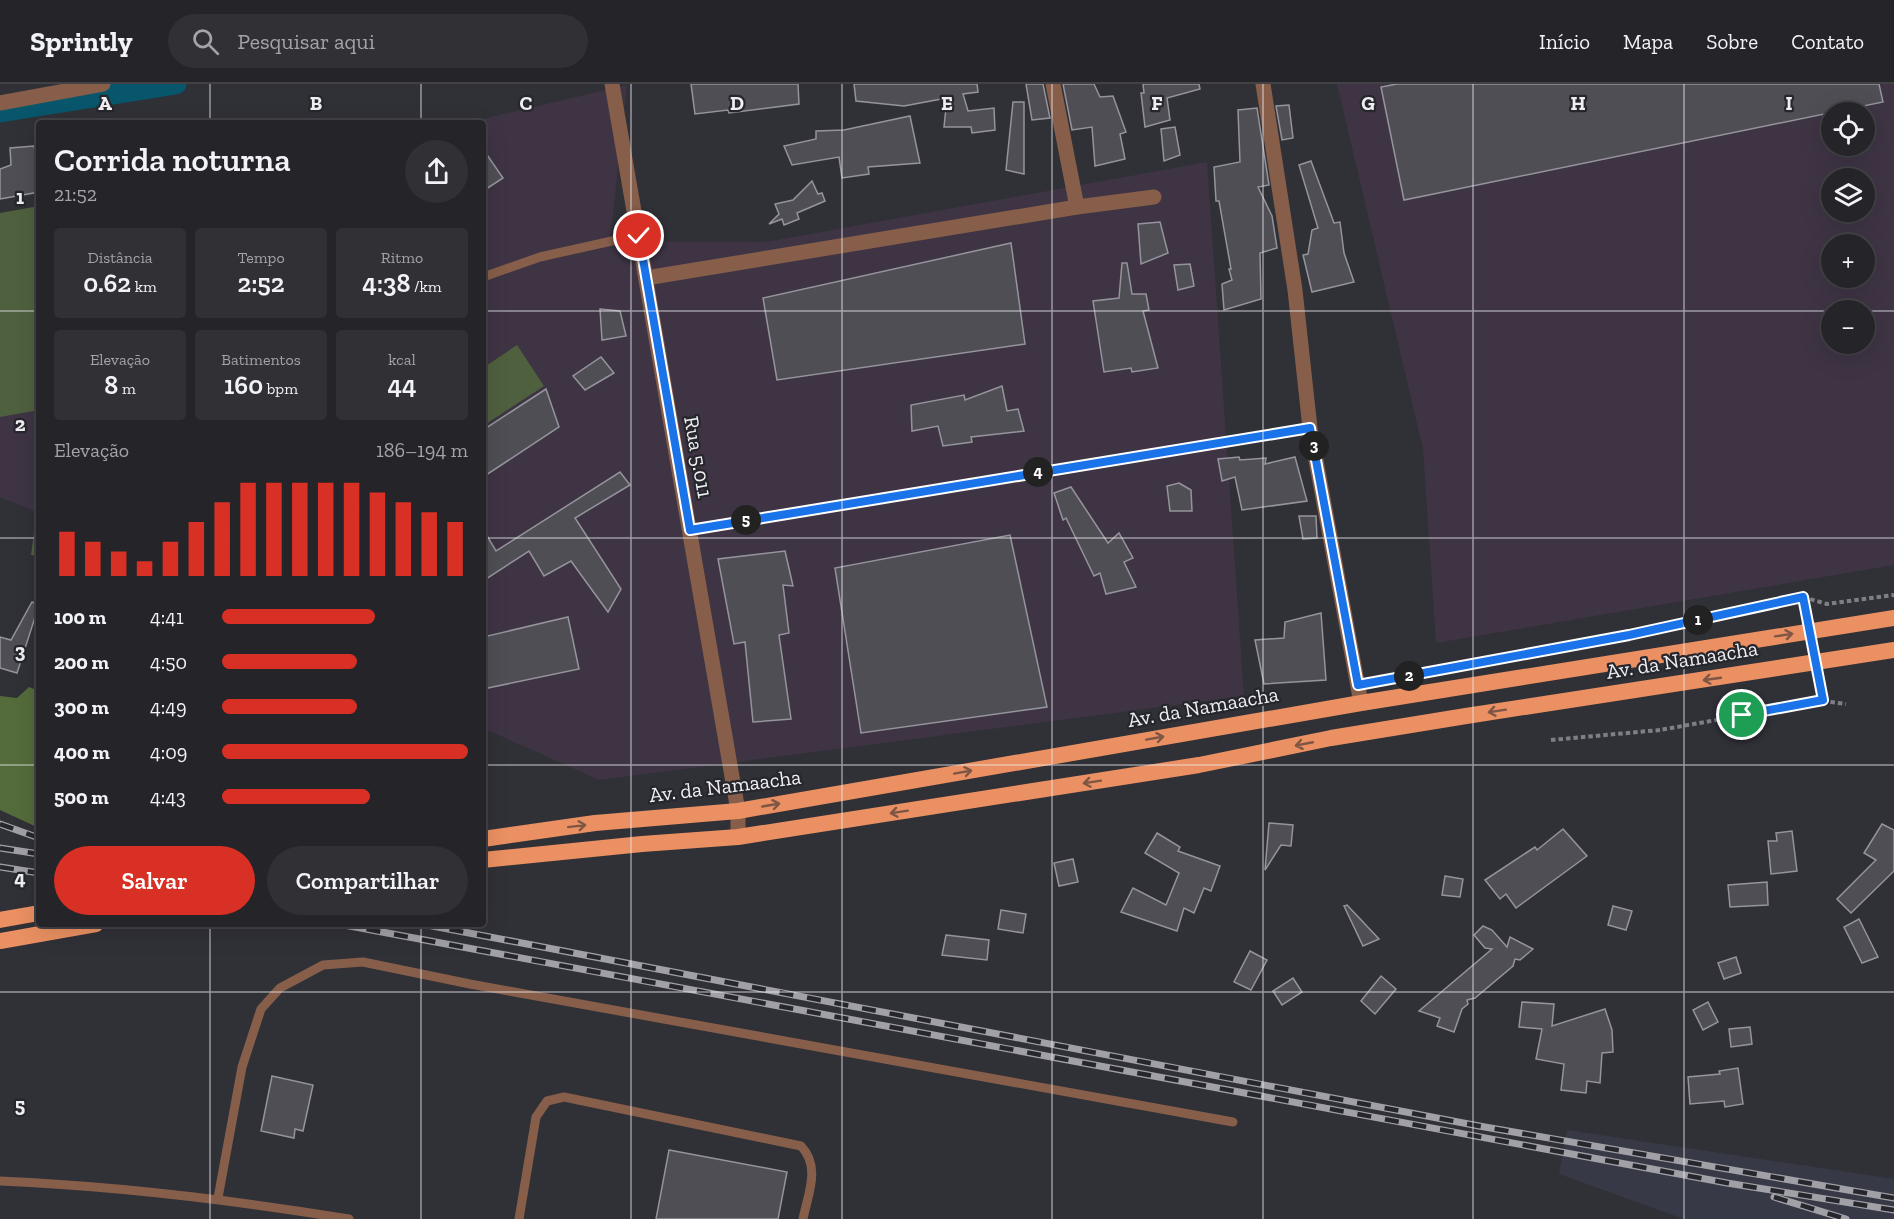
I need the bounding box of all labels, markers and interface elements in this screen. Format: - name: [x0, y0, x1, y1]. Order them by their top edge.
- search box: [168, 14, 588, 68]
- text: Sprintly: [30, 25, 132, 58]
- icon: search: [189, 25, 222, 58]
- text: Pesquisar aqui: [237, 28, 375, 55]
- text: Início: [1539, 29, 1590, 54]
- text: Mapa: [1623, 29, 1673, 54]
- text: Sobre: [1706, 29, 1758, 54]
- text: Contato: [1791, 29, 1864, 54]
- text: A: [98, 91, 112, 115]
- text: B: [310, 91, 322, 115]
- text: C: [520, 91, 533, 115]
- text: D: [730, 91, 744, 115]
- text: E: [941, 91, 953, 115]
- text: F: [1151, 91, 1163, 115]
- text: G: [1361, 91, 1375, 115]
- text: H: [1570, 91, 1586, 115]
- text: I: [1785, 91, 1793, 115]
- map controls: [1821, 102, 1875, 354]
- button: locate: [1821, 102, 1875, 156]
- text: Corrida noturna: [54, 140, 291, 179]
- button: share: [405, 140, 468, 203]
- button: layers: [1821, 168, 1875, 222]
- text: 21:52: [54, 182, 97, 206]
- text: 1: [16, 185, 24, 209]
- pin: [613, 210, 664, 261]
- icon: check: [622, 219, 655, 252]
- button: +: [1821, 234, 1875, 288]
- text: Distância: [87, 248, 153, 267]
- text: Tempo: [237, 248, 285, 267]
- text: Ritmo: [381, 248, 423, 267]
- text: 0.62: [83, 267, 131, 299]
- text: 2:52: [237, 267, 285, 299]
- text: 4:38: [362, 267, 410, 299]
- text: km: [131, 277, 157, 296]
- text: /km: [410, 277, 442, 296]
- button: −: [1821, 300, 1875, 354]
- text: Elevação: [90, 350, 150, 369]
- text: Batimentos: [221, 350, 301, 369]
- text: kcal: [388, 350, 416, 369]
- text: 8: [104, 369, 118, 401]
- text: 160: [224, 369, 263, 401]
- text: 44: [387, 369, 417, 401]
- text: m: [118, 379, 136, 398]
- text: bpm: [263, 379, 298, 398]
- text: 2: [15, 412, 26, 436]
- street label: Rua 5.011: [679, 414, 718, 500]
- pin: 3: [1299, 431, 1329, 461]
- text: 3: [1310, 436, 1318, 455]
- text: Elevação: [54, 438, 129, 462]
- text: 186–194 m: [376, 438, 468, 462]
- pin: 4: [1023, 457, 1053, 487]
- text: 4: [1033, 462, 1043, 481]
- pin: 5: [731, 505, 761, 535]
- text: 5: [742, 510, 750, 529]
- text: 100 m: [54, 605, 106, 629]
- text: 4:41: [150, 605, 184, 629]
- pin: 1: [1683, 605, 1713, 635]
- text: 1: [1695, 610, 1701, 629]
- one-way arrow: [1773, 629, 1793, 640]
- street label: Av. da Namaacha: [1604, 635, 1759, 684]
- text: 3: [15, 639, 26, 663]
- text: 200 m: [54, 650, 109, 674]
- text: 4:50: [150, 650, 187, 674]
- pin: 2: [1394, 661, 1424, 691]
- text: 2: [1405, 666, 1413, 685]
- one-way arrow: [1702, 673, 1722, 684]
- street label: Av. da Namaacha: [1125, 681, 1280, 732]
- pin: [1716, 689, 1767, 740]
- text: 300 m: [54, 695, 109, 719]
- text: 4:49: [150, 695, 187, 719]
- icon: arrive: [1725, 698, 1758, 731]
- one-way arrow: [1487, 706, 1507, 717]
- one-way arrow: [1145, 733, 1164, 744]
- one-way arrow: [1295, 739, 1315, 750]
- text: 400 m: [54, 740, 110, 764]
- text: 4:09: [150, 740, 187, 764]
- street label: Av. da Namaacha: [647, 764, 802, 807]
- one-way arrow: [953, 766, 972, 777]
- one-way arrow: [1082, 776, 1102, 787]
- text: 500 m: [54, 785, 109, 809]
- text: 4:43: [150, 785, 186, 809]
- one-way arrow: [760, 799, 780, 810]
- one-way arrow: [890, 807, 909, 818]
- one-way arrow: [567, 820, 586, 831]
- button: Salvar: [54, 846, 255, 915]
- button: Compartilhar: [267, 846, 468, 915]
- text: 4: [14, 866, 26, 890]
- text: 5: [15, 1093, 25, 1117]

